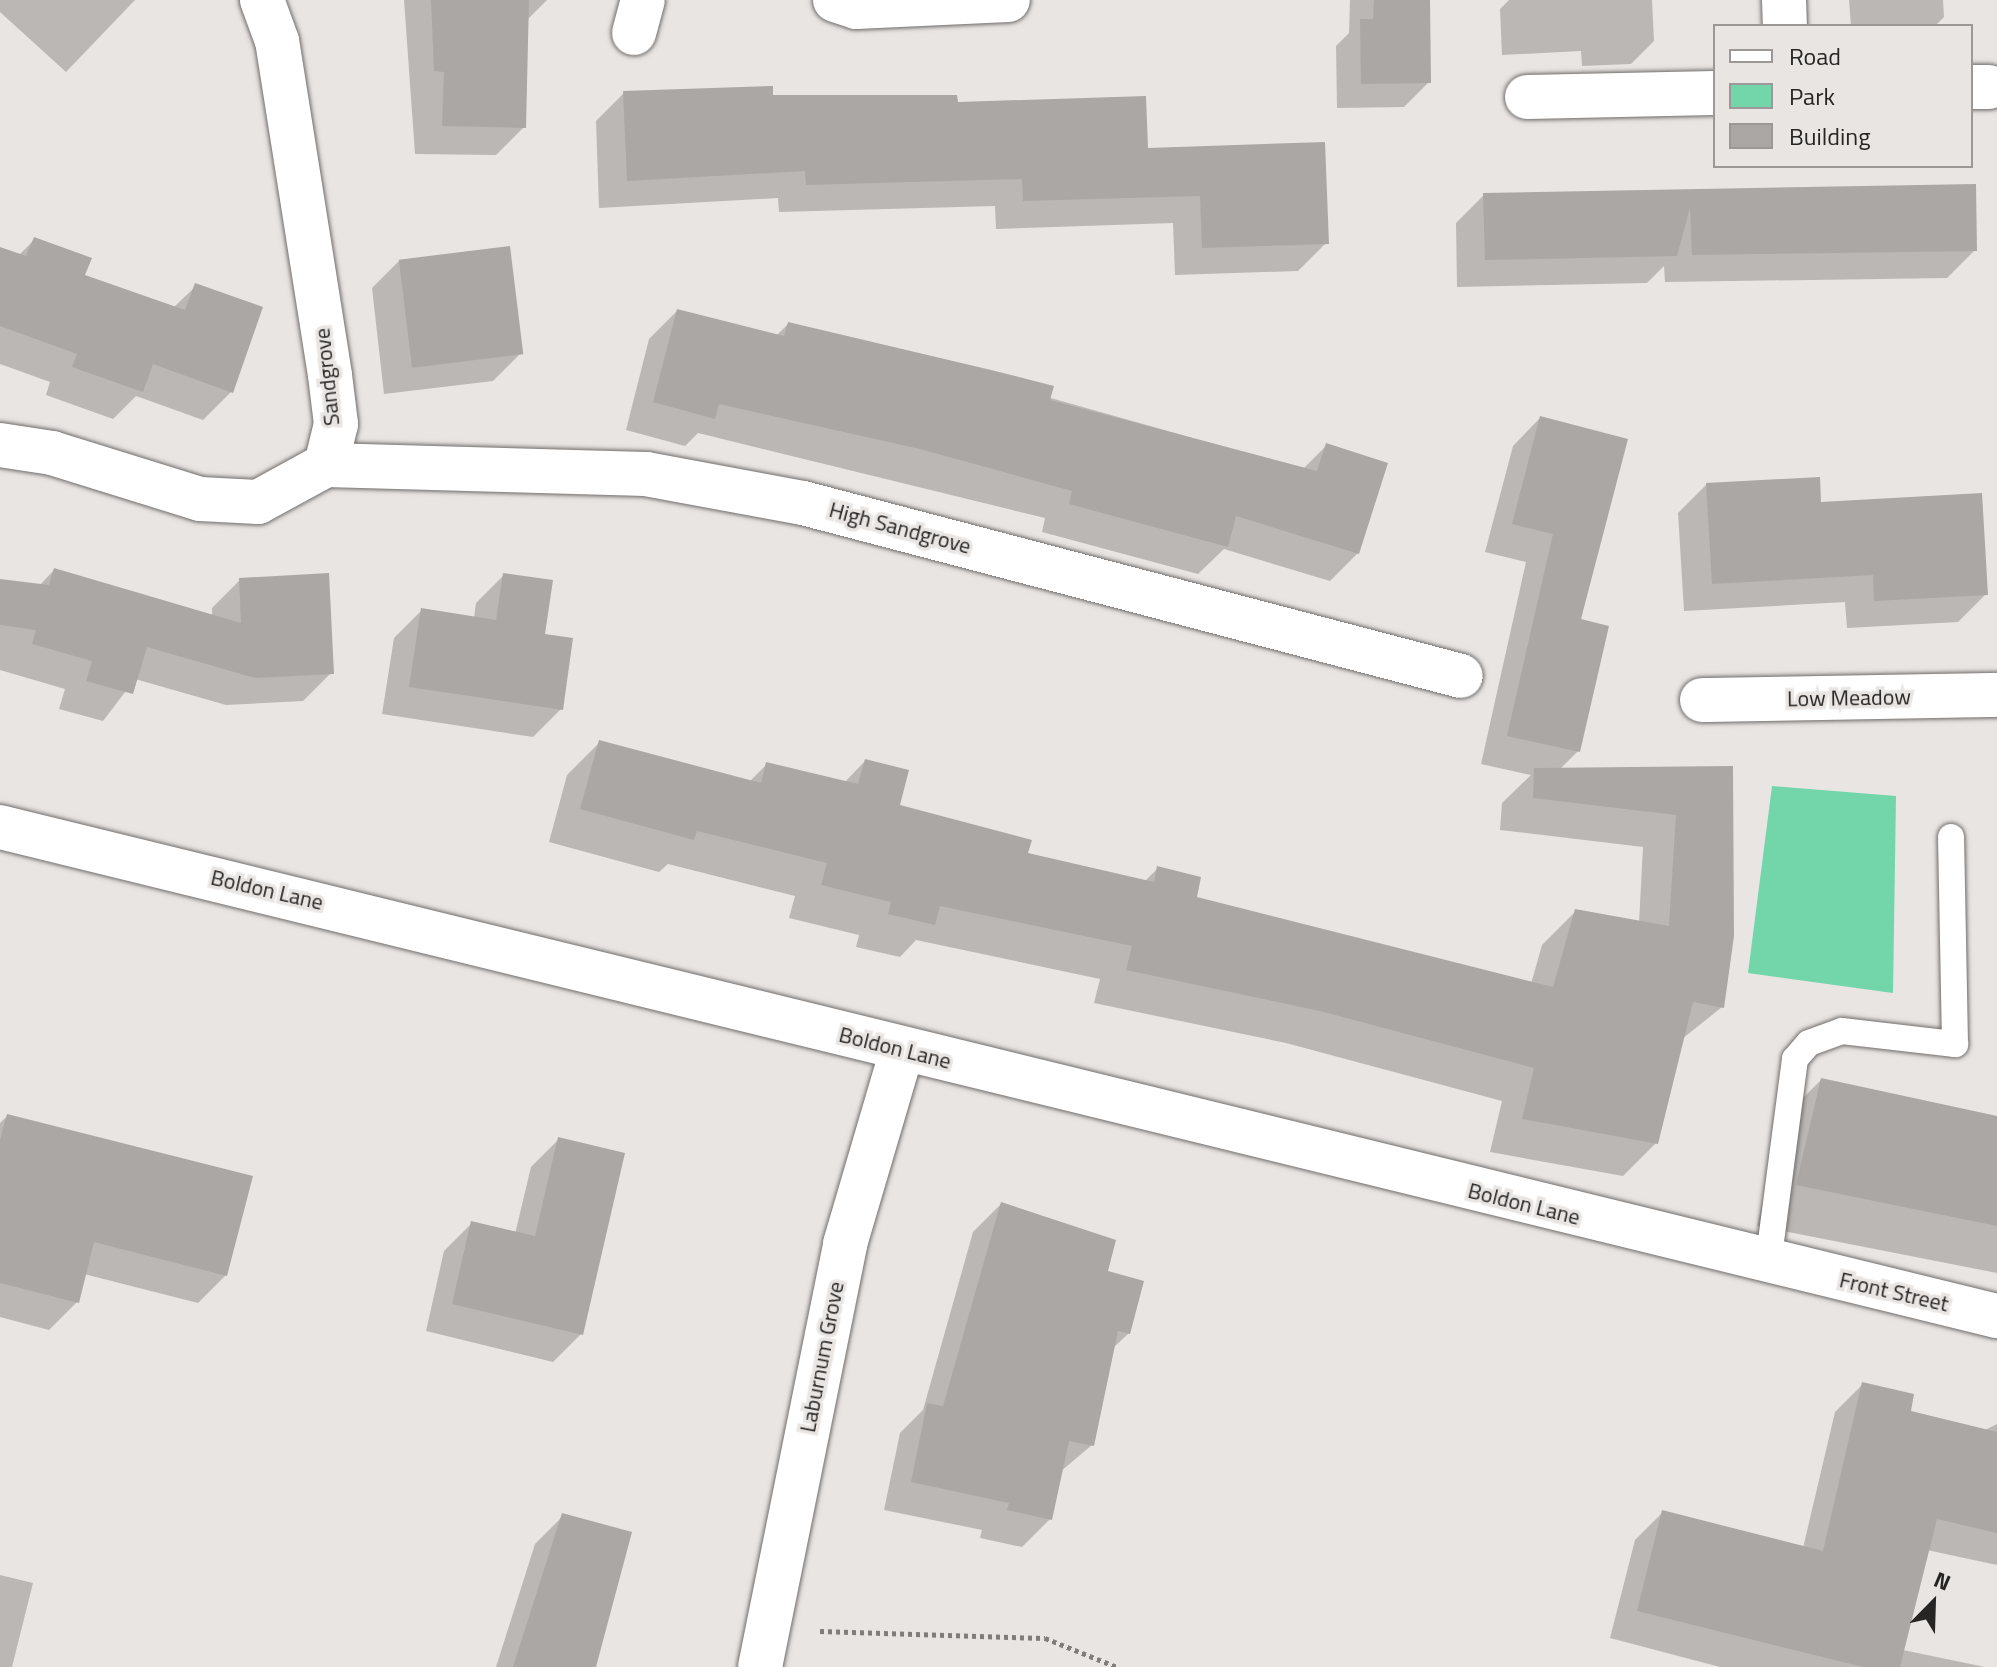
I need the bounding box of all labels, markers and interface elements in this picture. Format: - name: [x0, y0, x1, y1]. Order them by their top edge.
- legend: [1713, 24, 1973, 168]
- text: Road: [1789, 38, 1841, 74]
- text: Park: [1789, 78, 1835, 114]
- text: Building: [1789, 118, 1871, 154]
- street label: Sandgrove: [309, 327, 345, 427]
- street label: High Sandgrove: [826, 496, 974, 560]
- street label: Low Meadow: [1787, 684, 1911, 712]
- street label: Boldon Lane: [208, 864, 326, 916]
- street label: Boldon Lane: [836, 1021, 954, 1075]
- street label: Boldon Lane: [1465, 1177, 1583, 1231]
- street label: Front Street: [1837, 1267, 1951, 1317]
- street label: Laburnum Grove: [794, 1279, 850, 1435]
- text: N: [1929, 1562, 1956, 1600]
- north arrow: [1893, 1563, 1973, 1643]

